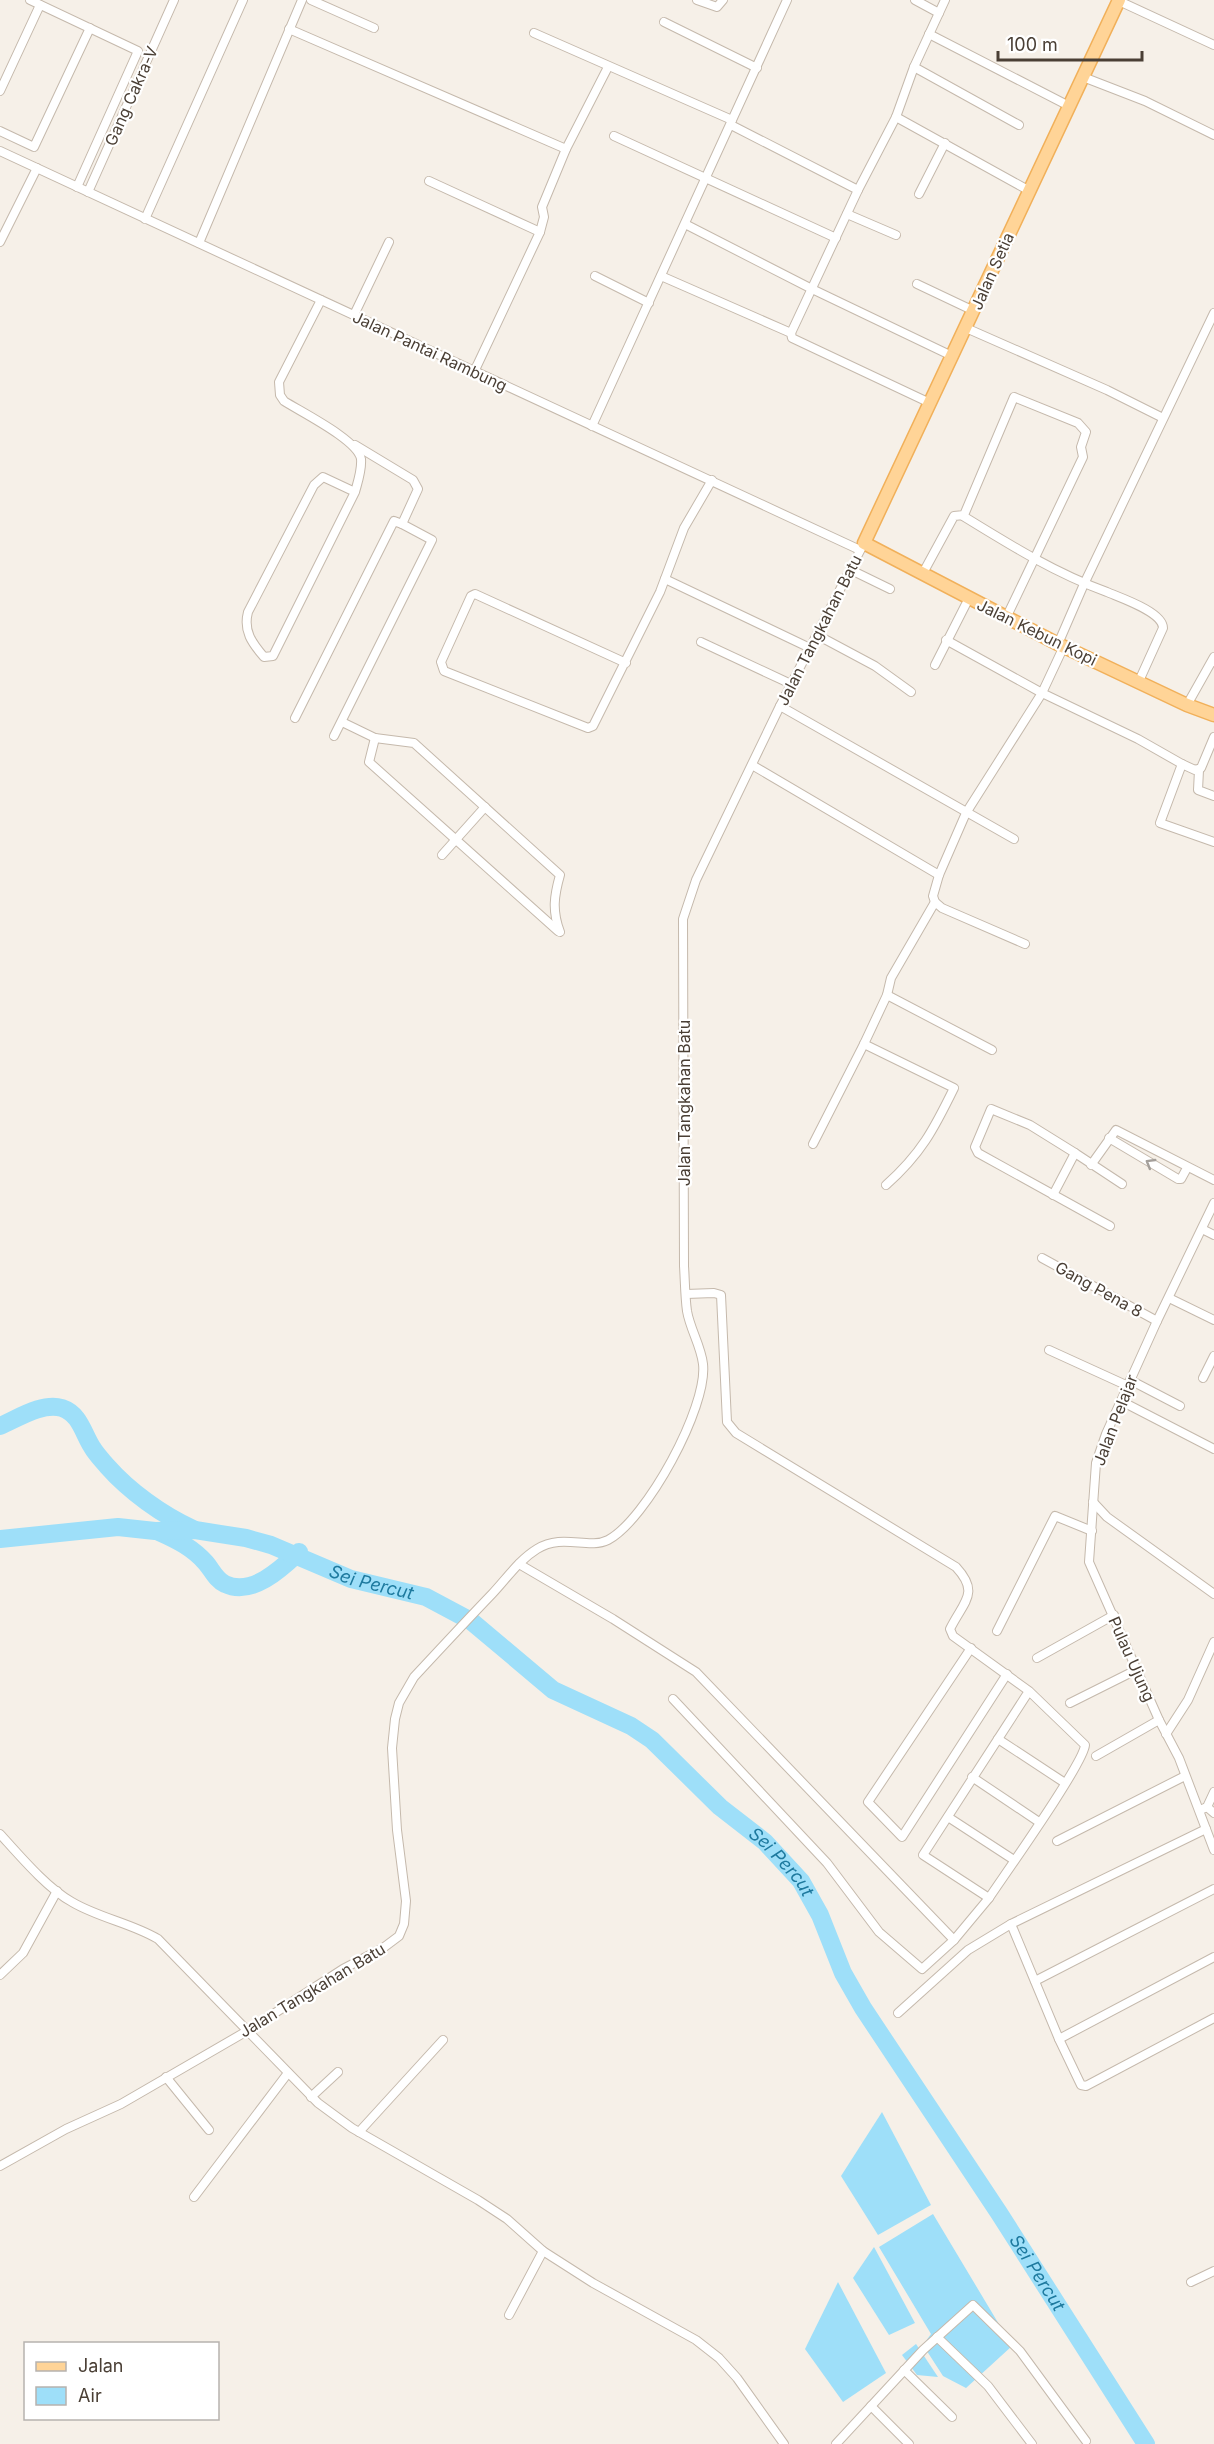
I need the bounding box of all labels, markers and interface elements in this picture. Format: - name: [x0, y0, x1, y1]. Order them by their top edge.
- scale bar: [998, 24, 1142, 62]
- text: 100 m: [1007, 34, 1058, 55]
- street label: Gang Cakra-V: [100, 43, 162, 149]
- street label: Jalan Setia: [966, 229, 1018, 313]
- street label: Jalan Pantai Rambung: [350, 306, 510, 396]
- street label: Jalan Tangkahan Batu: [772, 551, 866, 709]
- street label: Jalan Kebun Kopi: [974, 594, 1100, 670]
- street label: Jalan Tangkahan Batu: [674, 1020, 694, 1186]
- one-way arrow: [1146, 1159, 1156, 1170]
- street label: Gang Pena 8: [1052, 1257, 1146, 1321]
- street label: Jalan Pelajar: [1088, 1372, 1142, 1468]
- water label: Sei Percut: [326, 1560, 417, 1604]
- street label: Pulau Ujung: [1104, 1613, 1160, 1705]
- water label: Sei Percut: [745, 1823, 819, 1901]
- street label: Jalan Tangkahan Batu: [235, 1939, 389, 2041]
- water label: Sei Percut: [1005, 2231, 1070, 2316]
- legend: [24, 2342, 219, 2420]
- text: Jalan: [78, 2355, 123, 2376]
- text: Air: [78, 2385, 102, 2406]

